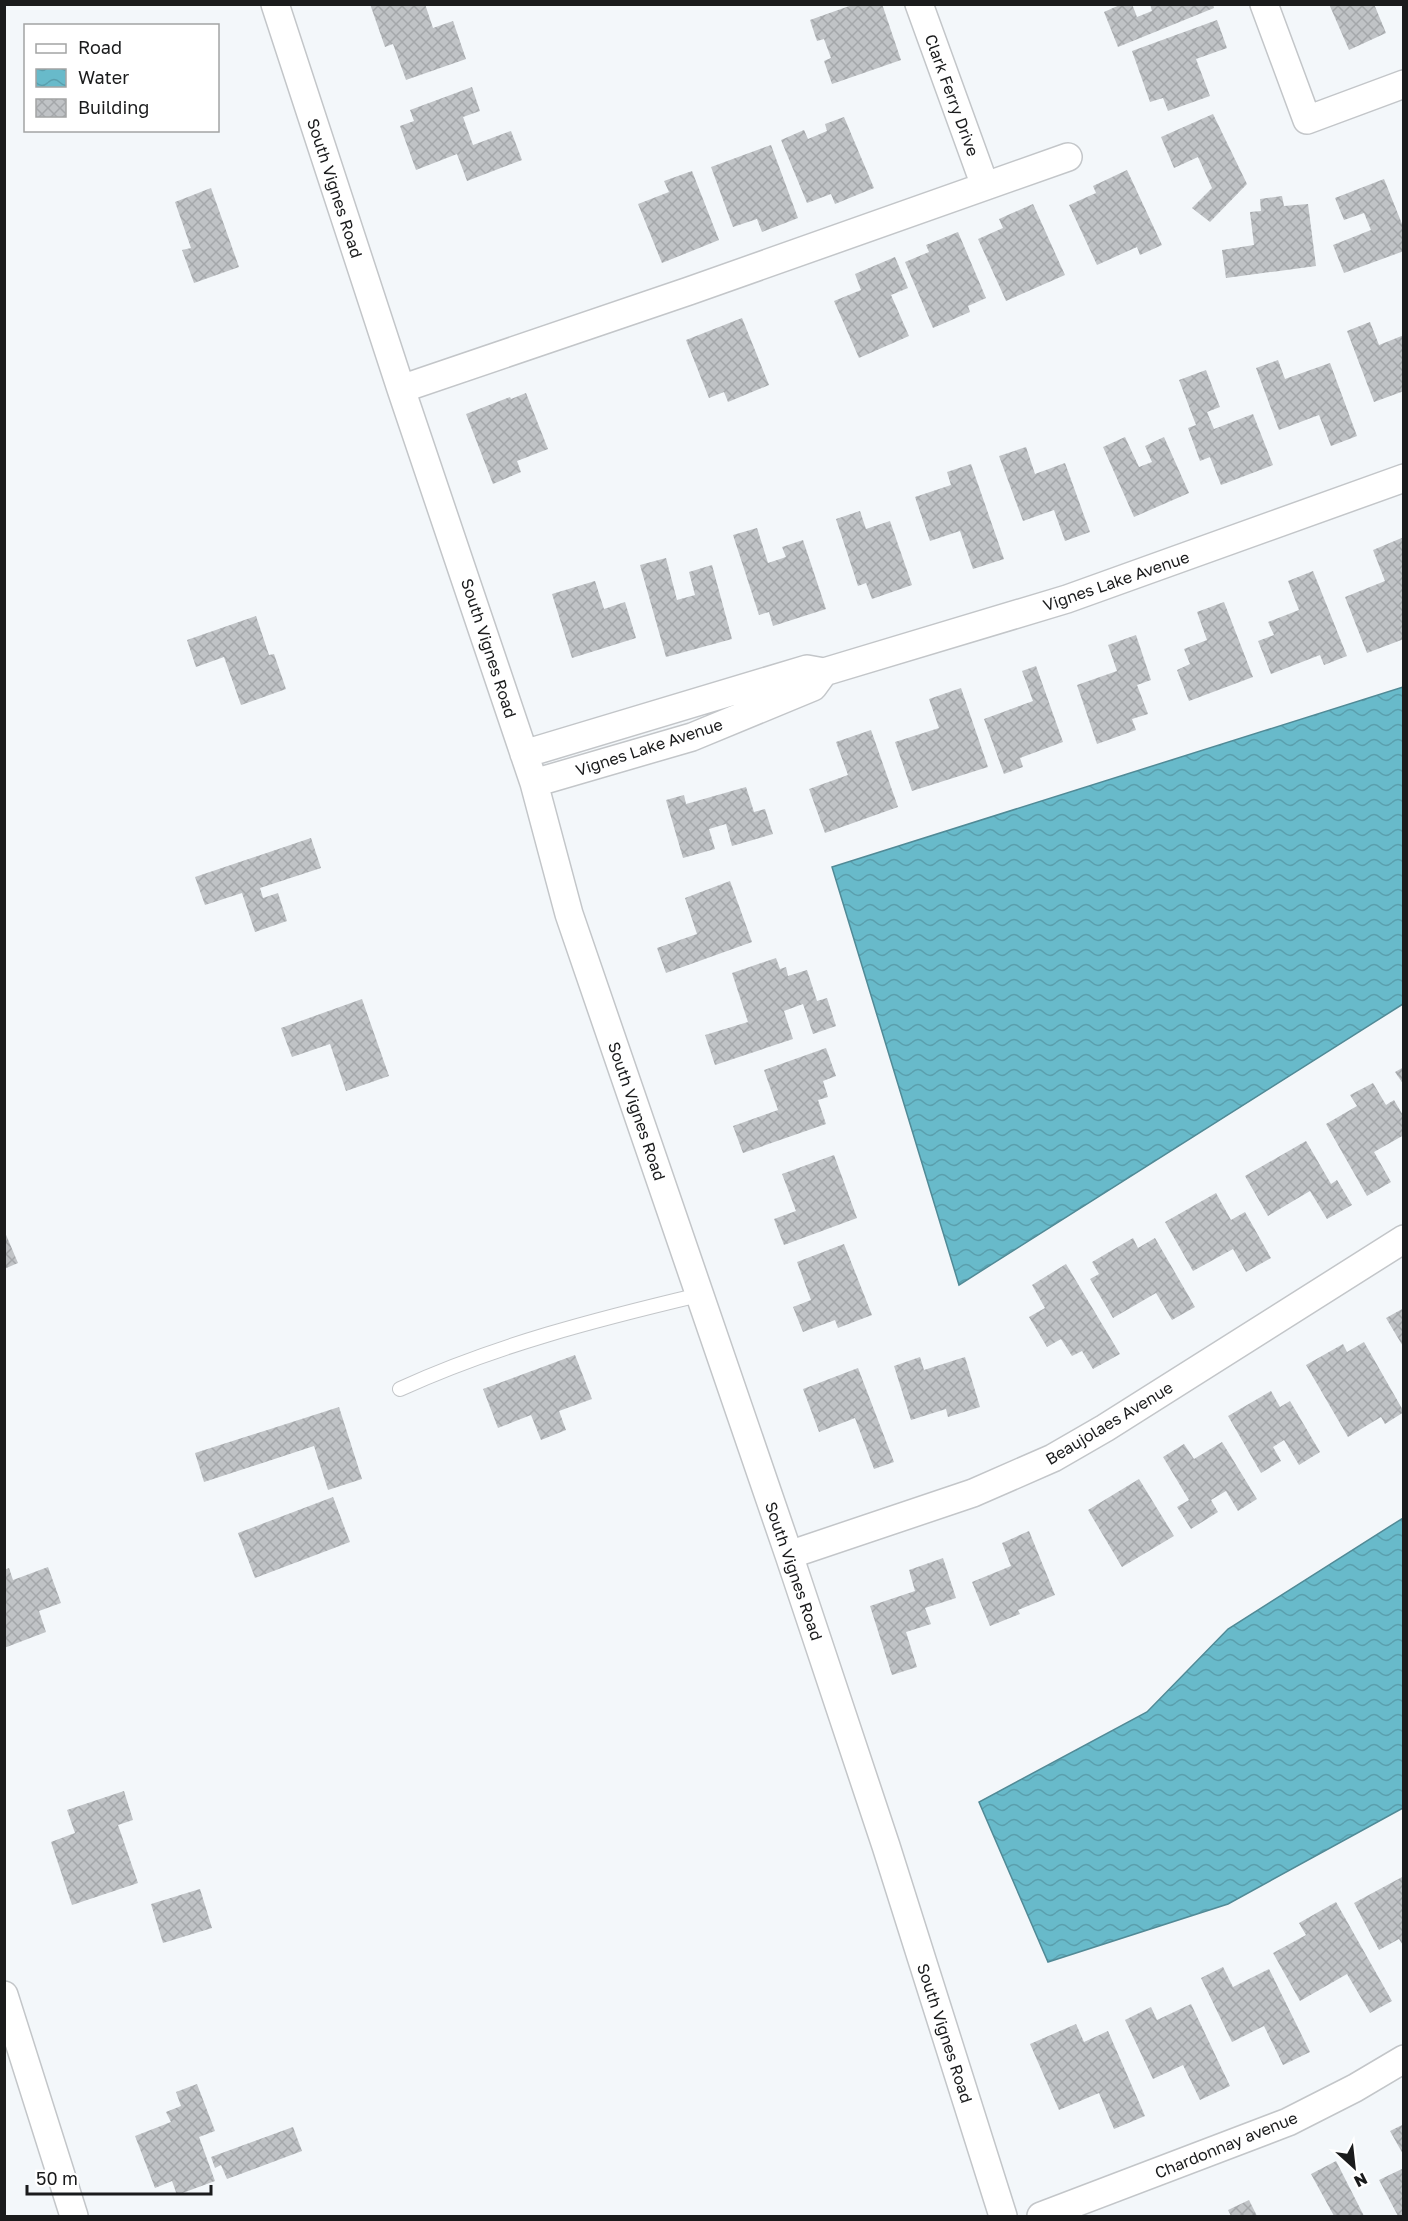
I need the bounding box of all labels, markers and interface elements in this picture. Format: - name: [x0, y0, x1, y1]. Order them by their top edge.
- legend: [24, 24, 219, 132]
- street label: Clark Ferry Drive: [921, 31, 983, 159]
- text: Road: [78, 36, 122, 58]
- text: Water: [78, 66, 129, 88]
- text: Building: [78, 96, 149, 118]
- street label: South Vignes Road: [303, 116, 367, 260]
- street label: Vignes Lake Avenue: [1040, 547, 1192, 615]
- street label: South Vignes Road: [457, 576, 521, 720]
- street label: Vignes Lake Avenue: [573, 714, 725, 780]
- street label: South Vignes Road: [604, 1039, 670, 1183]
- street label: Beaujolaes Avenue: [1042, 1377, 1176, 1469]
- street label: South Vignes Road: [761, 1499, 827, 1643]
- street label: South Vignes Road: [913, 1961, 977, 2105]
- street label: Chardonnay avenue: [1152, 2107, 1300, 2183]
- north arrow: [1324, 2137, 1384, 2197]
- scale bar: [27, 2158, 212, 2196]
- text: 50 m: [36, 2167, 78, 2189]
- text: N: [1351, 2169, 1371, 2192]

